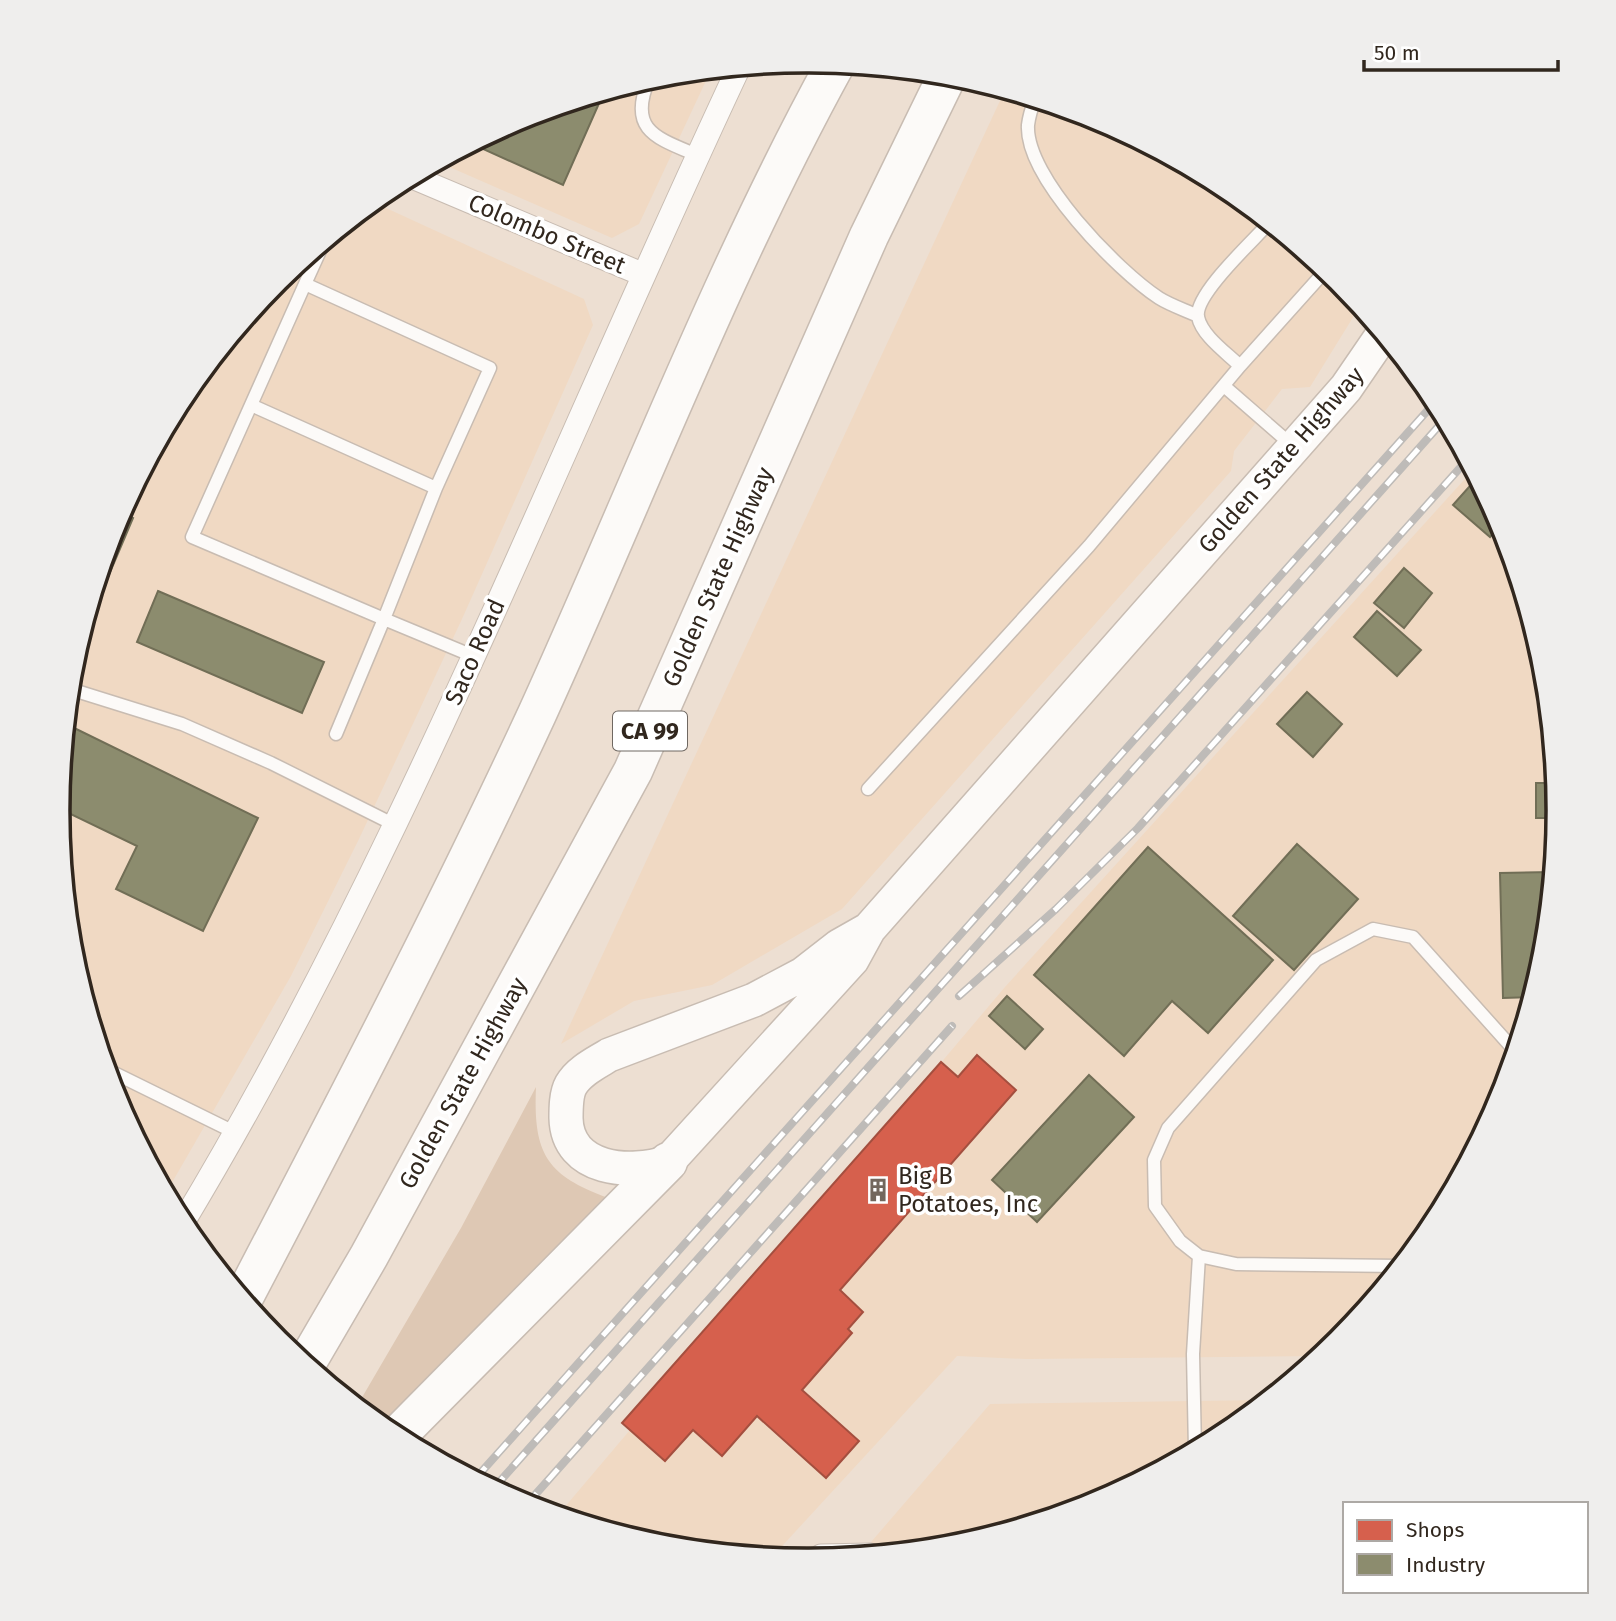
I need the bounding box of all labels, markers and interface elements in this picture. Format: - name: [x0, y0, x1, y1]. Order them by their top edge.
- scale bar: [1364, 28, 1558, 72]
- text: 50 m: [1374, 40, 1420, 66]
- street label: Colombo Street: [464, 188, 630, 280]
- street label: Golden State Highway: [1193, 361, 1370, 559]
- street label: Golden State Highway: [657, 463, 779, 691]
- street label: Saco Road: [439, 595, 511, 709]
- road number: CA 99: [613, 712, 687, 750]
- street label: Golden State Highway: [393, 972, 533, 1194]
- place label: Big B Potatoes, Inc: [898, 1162, 1038, 1218]
- building icon: Big B Potatoes, Inc: [864, 1176, 892, 1204]
- legend: [1343, 1502, 1588, 1593]
- text: Shops: [1406, 1517, 1464, 1543]
- text: Industry: [1406, 1552, 1486, 1578]

